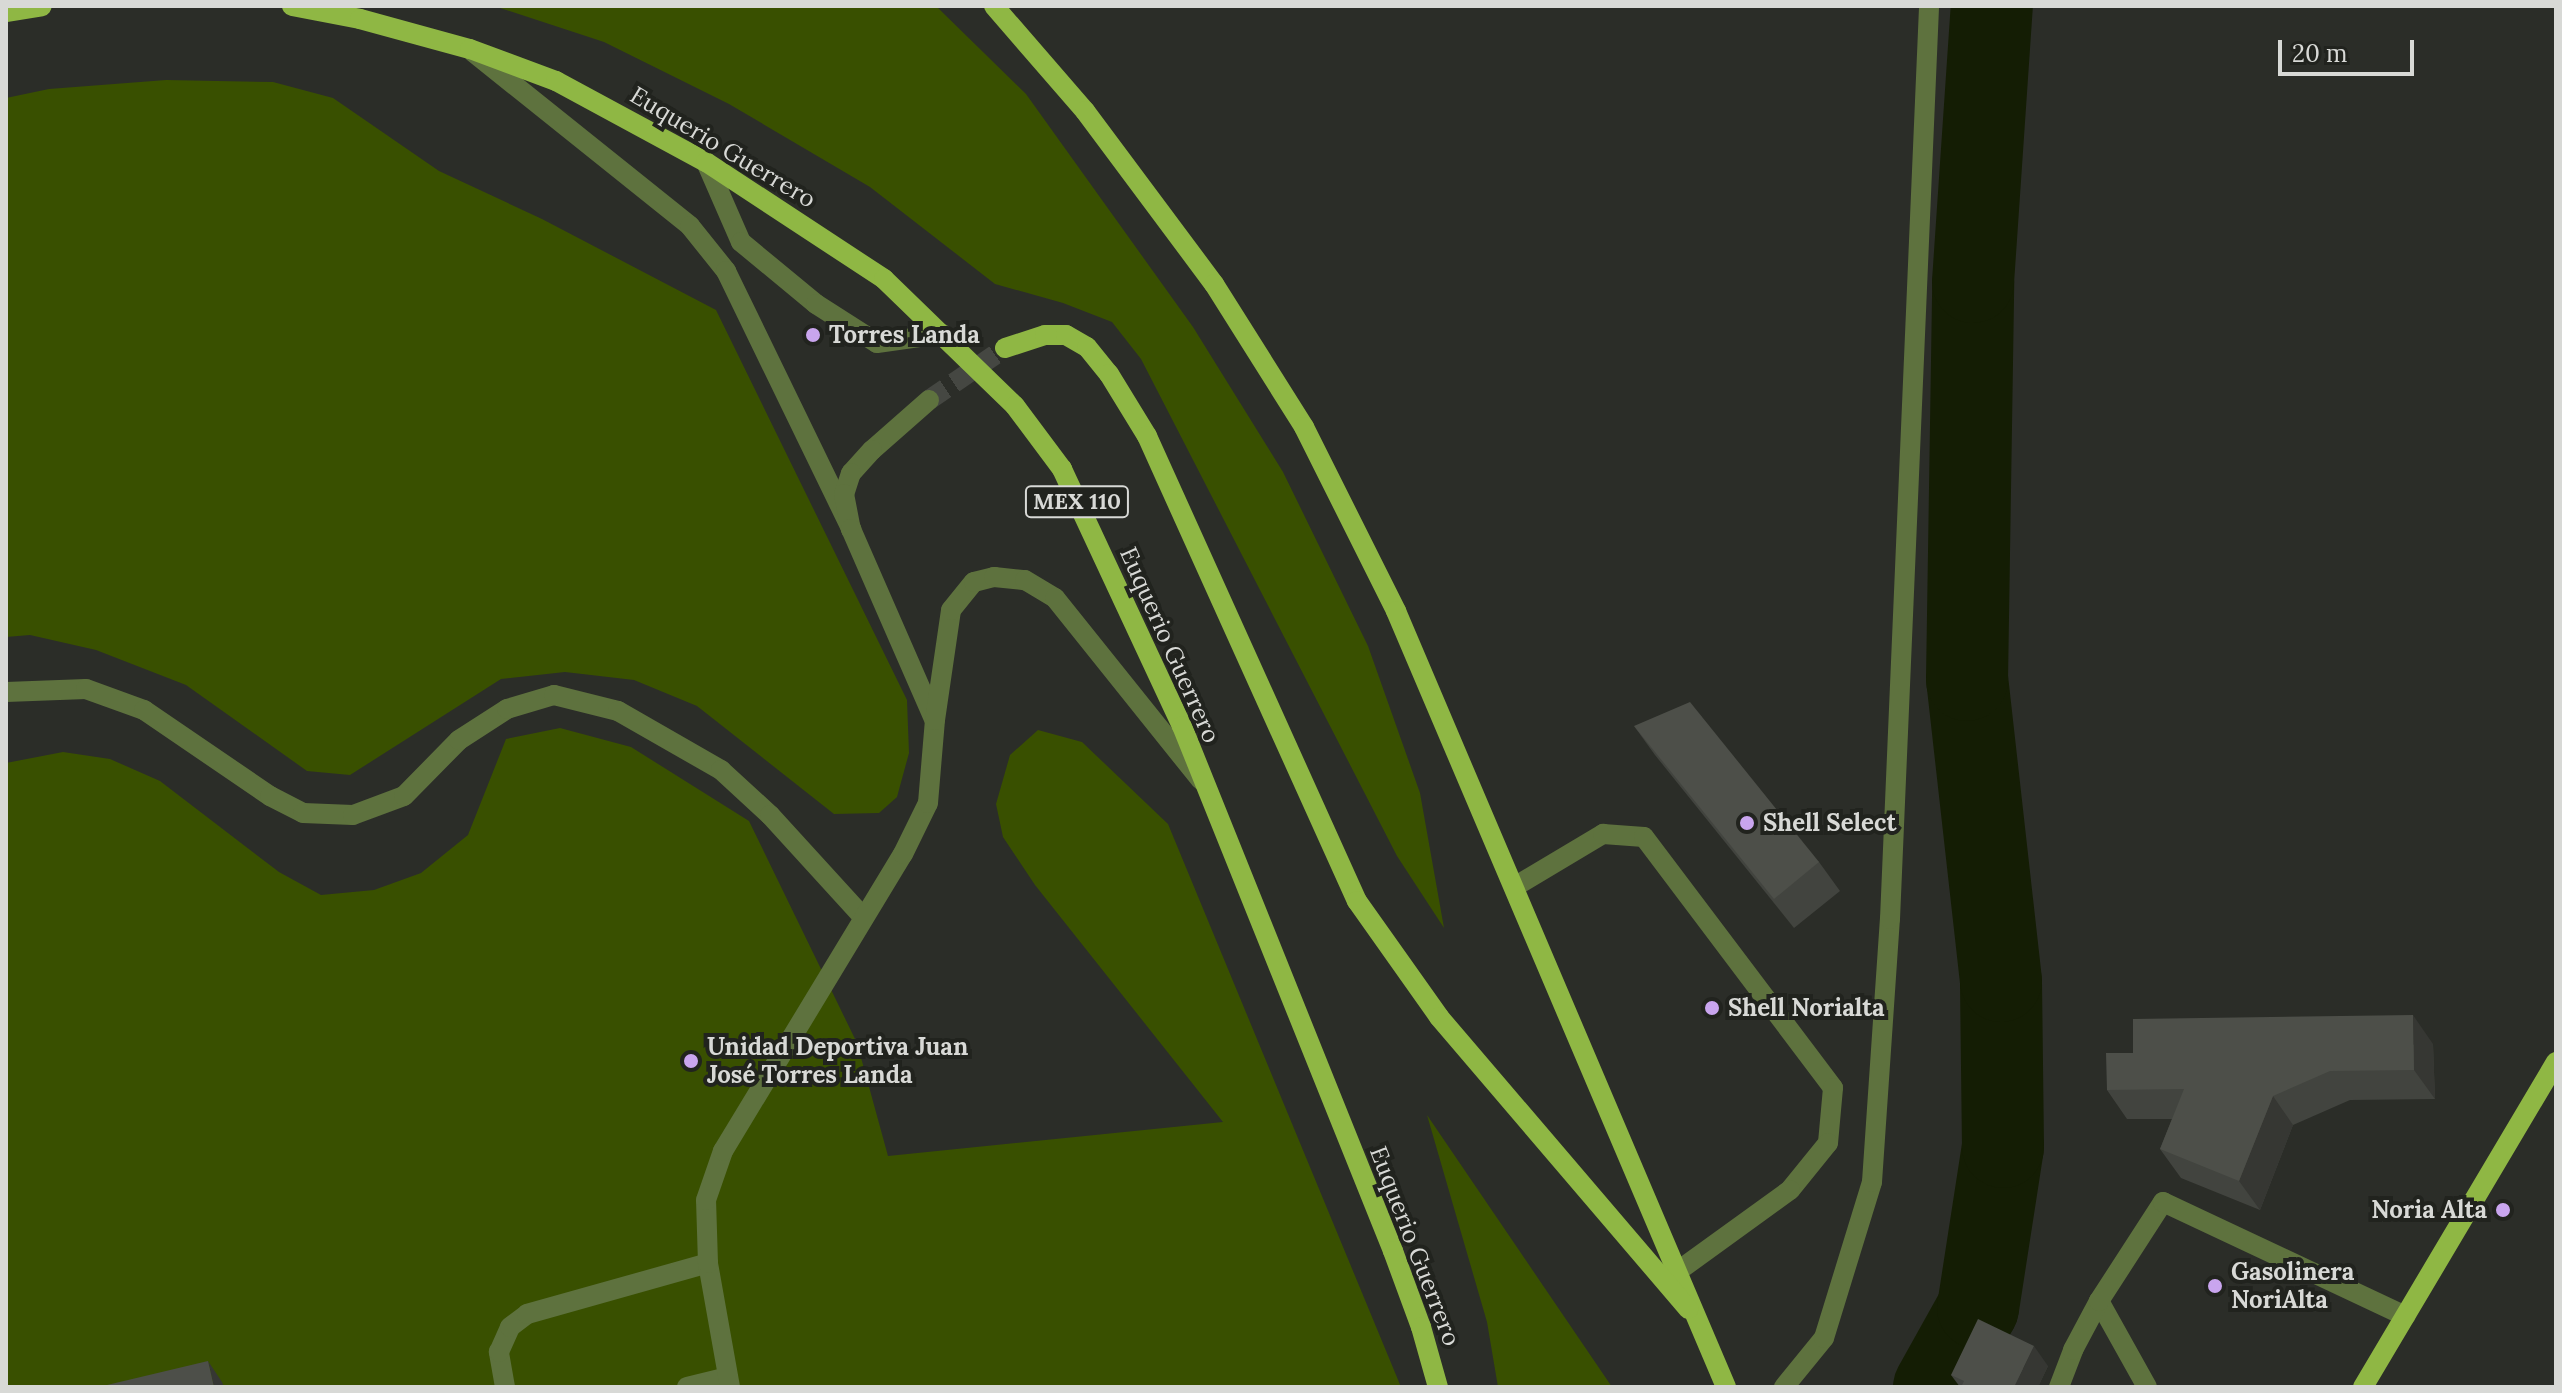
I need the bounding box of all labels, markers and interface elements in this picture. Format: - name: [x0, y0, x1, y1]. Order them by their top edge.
- scale bar: [2282, 24, 2418, 74]
- text: 20 m: [2292, 38, 2348, 69]
- street label: Euquerio Guerrero: [625, 80, 821, 214]
- place label: Torres Landa: [829, 321, 980, 349]
- marker: Torres Landa: [804, 326, 822, 344]
- road number: MEX 110: [1023, 484, 1131, 520]
- street label: Euquerio Guerrero: [1114, 543, 1226, 747]
- place label: Shell Select: [1763, 809, 1896, 837]
- marker: Shell Select: [1738, 814, 1756, 832]
- place label: Shell Norialta: [1728, 994, 1885, 1022]
- marker: Shell Norialta: [1703, 999, 1721, 1017]
- place label: Unidad Deportiva Juan José Torres Landa: [707, 1033, 968, 1089]
- marker: Unidad Deportiva Juan José Torres Landa: [682, 1052, 700, 1070]
- street label: Euquerio Guerrero: [1364, 1142, 1466, 1350]
- place label: Noria Alta: [2371, 1196, 2487, 1224]
- marker: Noria Alta: [2494, 1201, 2512, 1219]
- place label: Gasolinera NoriAlta: [2231, 1258, 2354, 1314]
- marker: Gasolinera NoriAlta: [2206, 1277, 2224, 1295]

